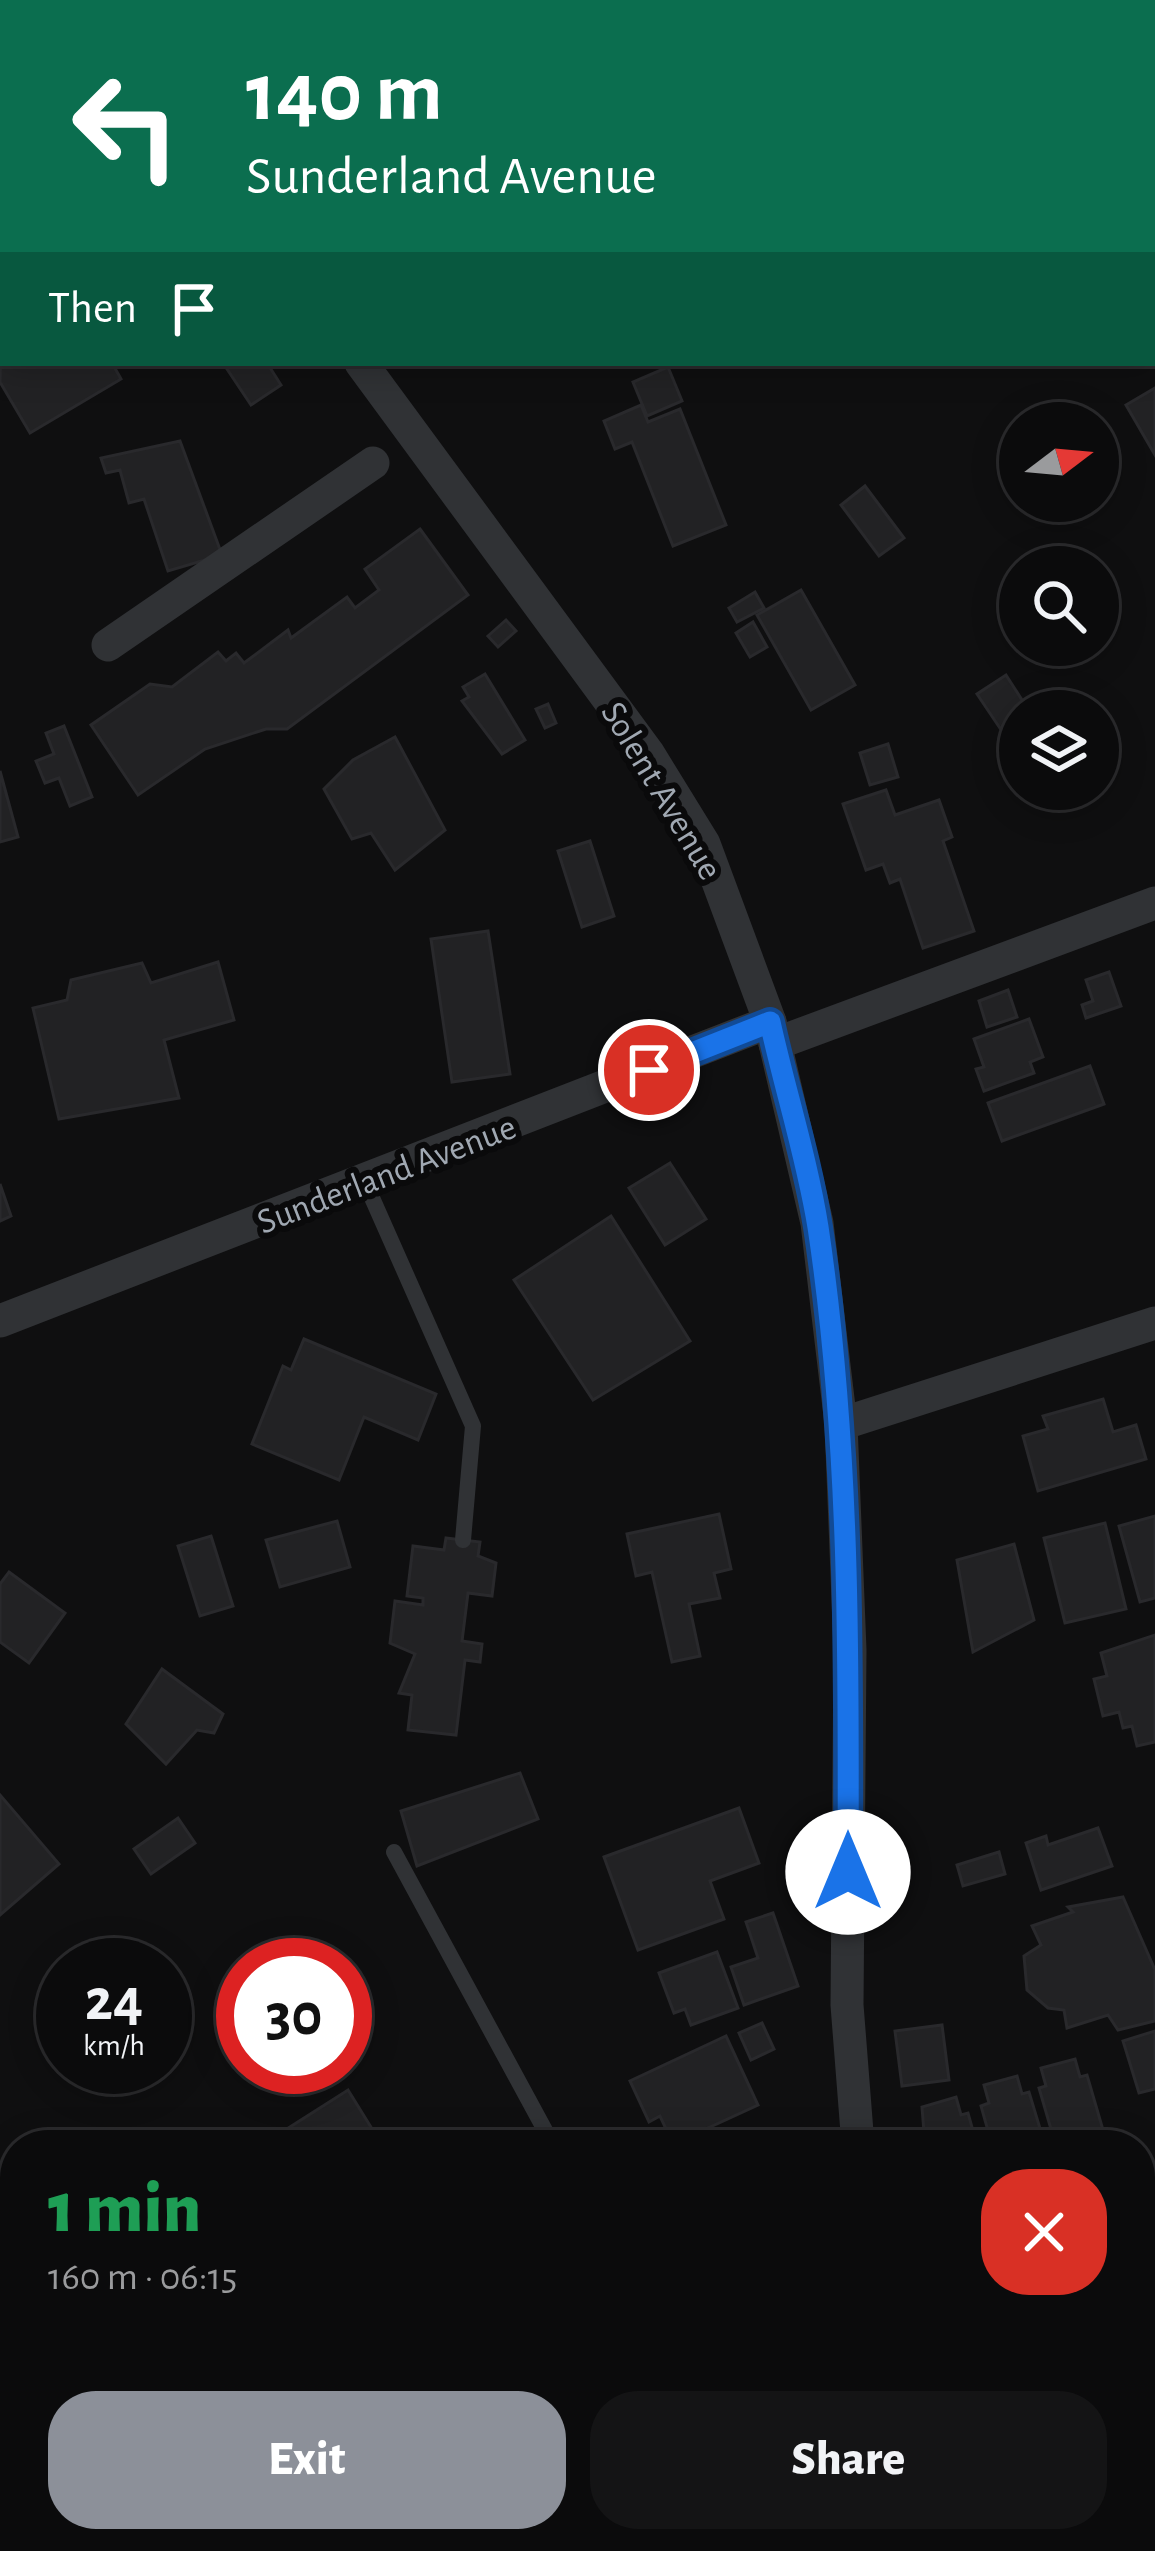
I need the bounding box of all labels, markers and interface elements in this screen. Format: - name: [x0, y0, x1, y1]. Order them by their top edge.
- icon: left: [48, 48, 204, 204]
- text: 140 m: [246, 52, 443, 136]
- text: Sunderland Avenue: [246, 150, 657, 204]
- icon: arrive: [161, 276, 227, 342]
- text: Then: [48, 286, 137, 331]
- north arrow: [999, 402, 1119, 522]
- map controls: [999, 402, 1119, 810]
- button: search: [999, 546, 1119, 666]
- button: layers: [999, 690, 1119, 810]
- street label: Solent Avenue: [594, 696, 728, 886]
- pin: [598, 1019, 700, 1121]
- icon: arrive: [616, 1037, 682, 1103]
- street label: Sunderland Avenue: [252, 1109, 521, 1241]
- position arrow: [785, 1809, 911, 1935]
- speed limit sign: 30: [216, 1938, 372, 2094]
- text: 24: [85, 1971, 143, 2031]
- text: km/h: [83, 2031, 145, 2061]
- button: close: [981, 2169, 1107, 2295]
- text: 1 min: [48, 2173, 201, 2245]
- text: 160 m · 06:15: [48, 2258, 237, 2297]
- button: Exit: [48, 2391, 566, 2529]
- button: Share: [590, 2391, 1107, 2529]

